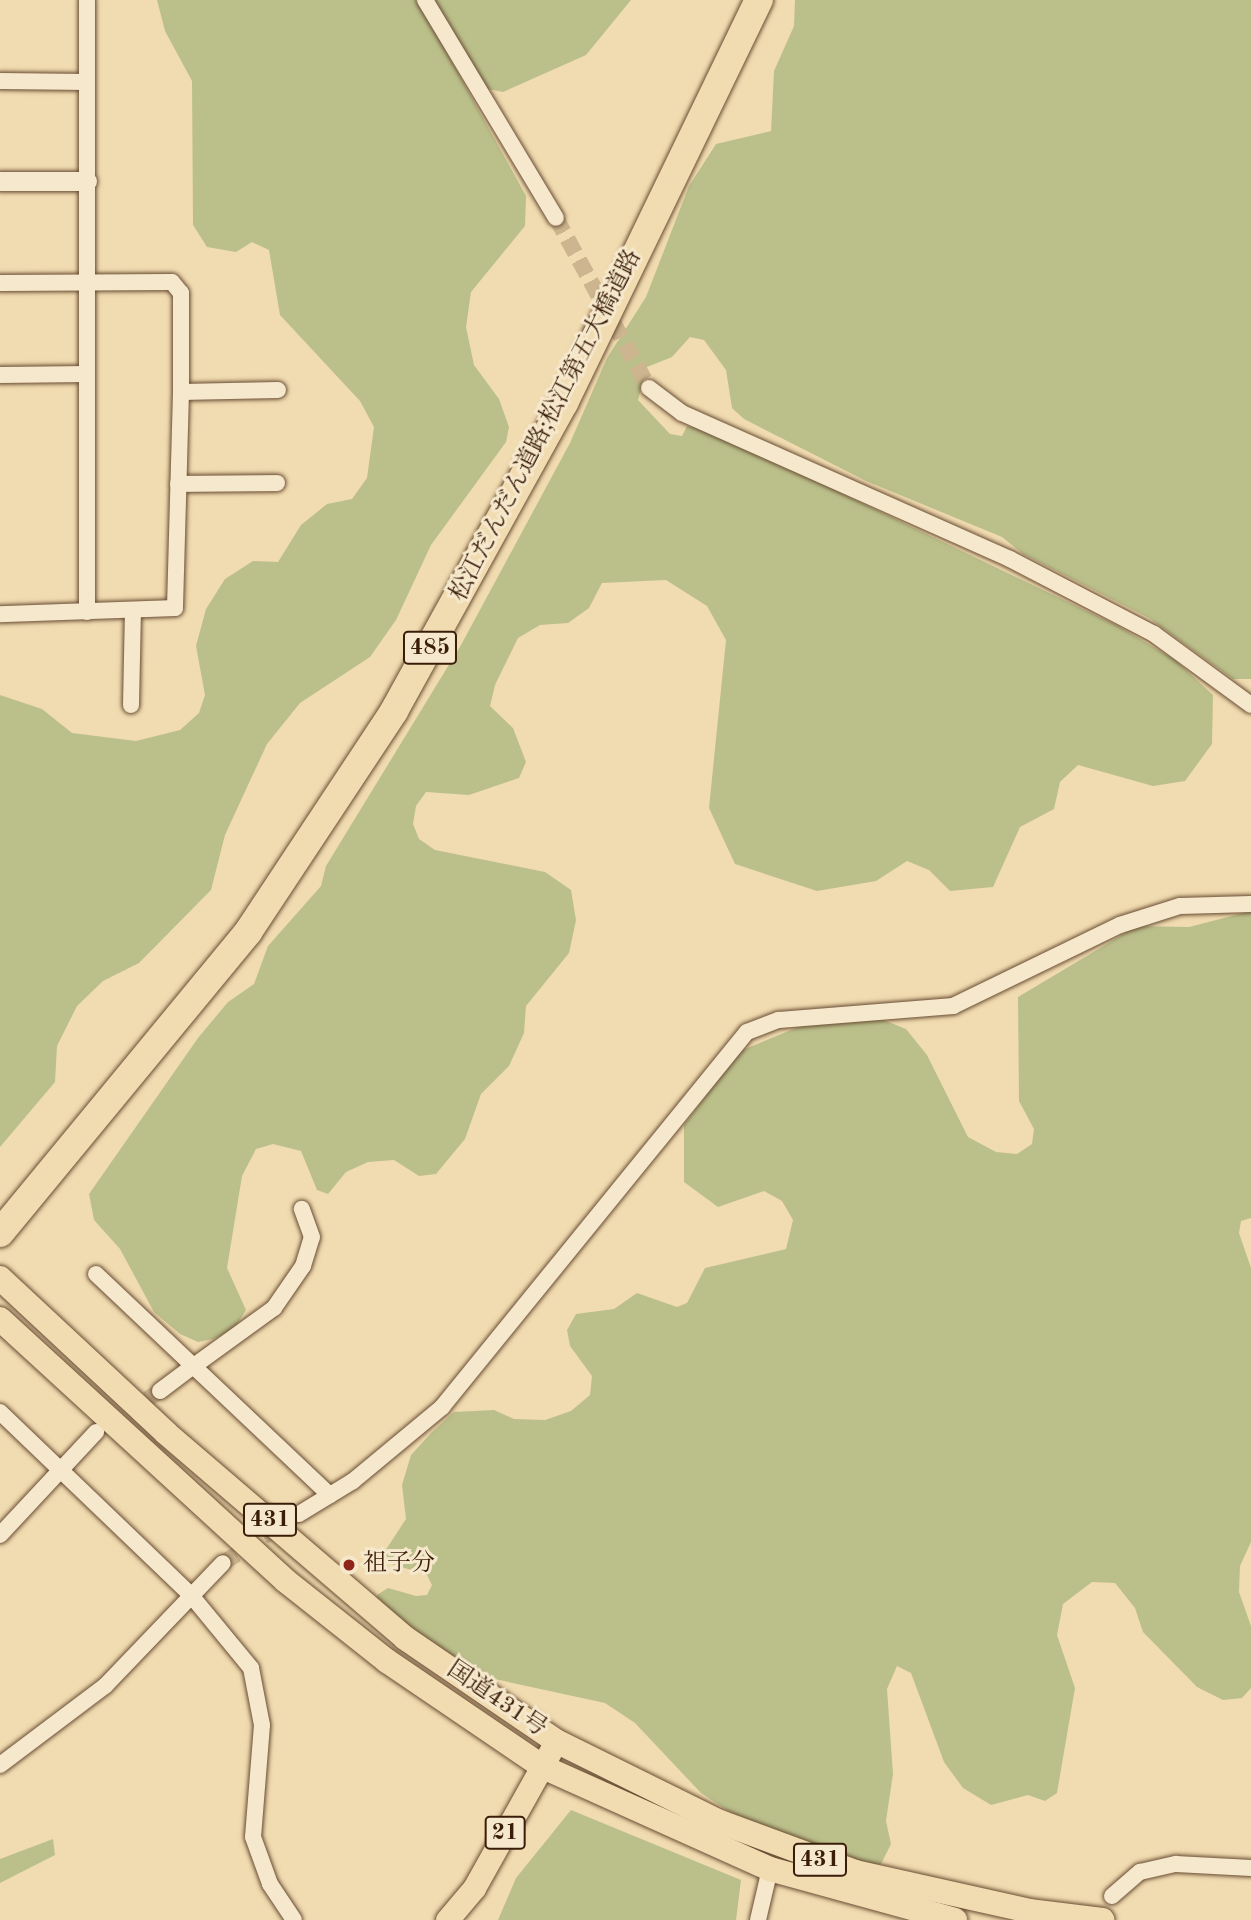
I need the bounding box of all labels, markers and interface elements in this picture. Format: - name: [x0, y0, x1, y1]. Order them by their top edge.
- street label: 松江だんだん道路;松江第五大橋道路: [445, 245, 649, 607]
- road number: 485: [402, 628, 458, 668]
- road number: 431: [242, 1500, 298, 1540]
- place label: 祖子分: [363, 1551, 435, 1579]
- marker: 祖子分: [341, 1557, 357, 1573]
- street label: 国道431号: [441, 1656, 551, 1744]
- road number: 21: [484, 1814, 526, 1852]
- road number: 431: [792, 1840, 848, 1880]

